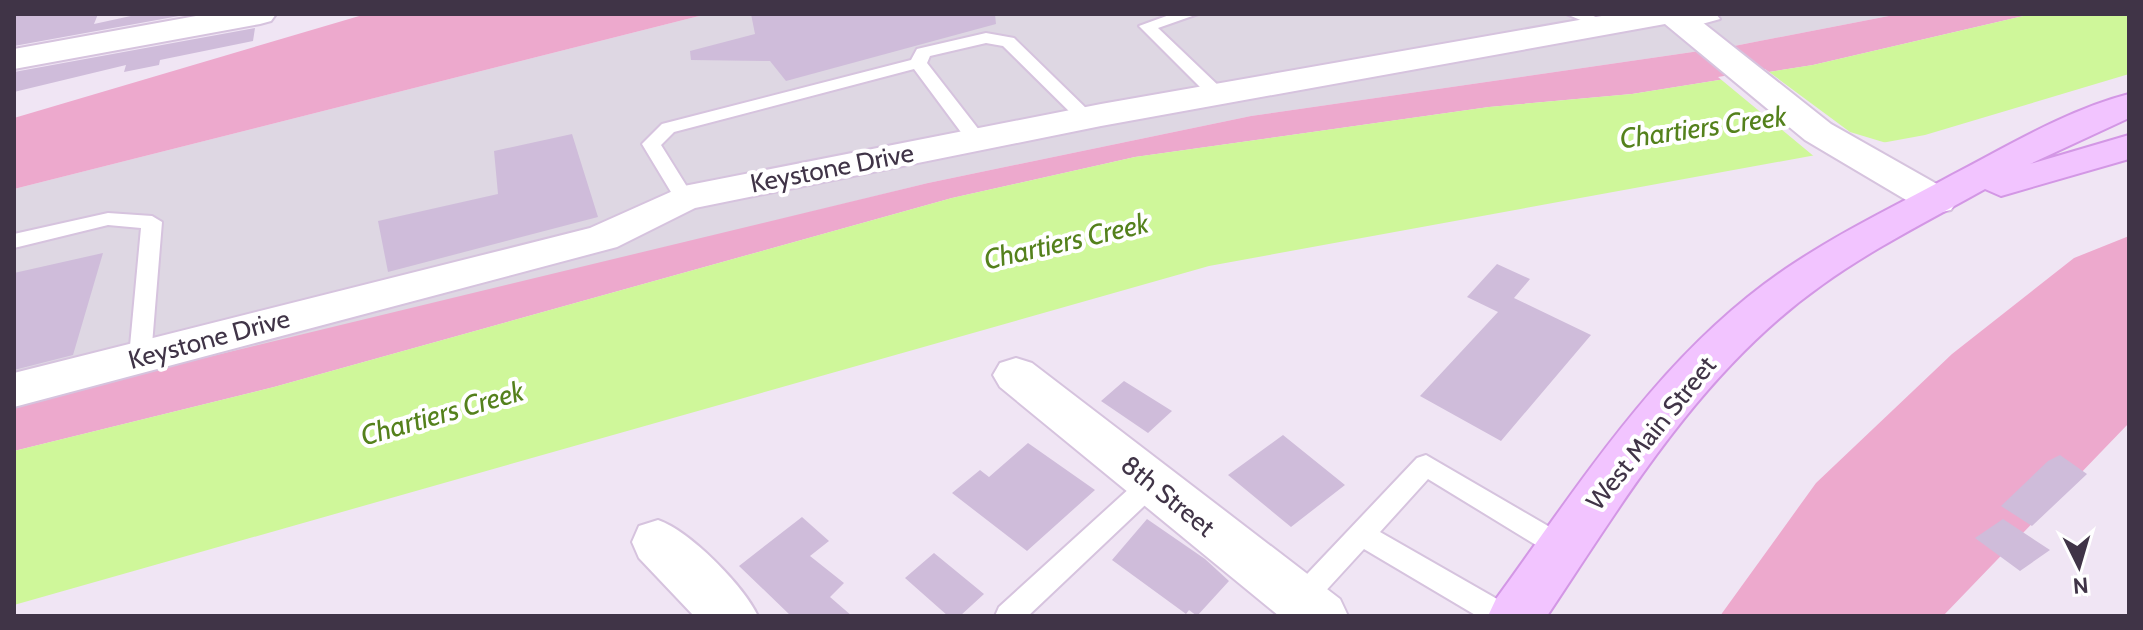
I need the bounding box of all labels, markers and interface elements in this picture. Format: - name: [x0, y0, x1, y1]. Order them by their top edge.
- water label: Chartiers Creek: [1617, 98, 1790, 156]
- street label: Keystone Drive: [748, 136, 916, 200]
- water label: Chartiers Creek: [980, 205, 1153, 276]
- street label: Keystone Drive: [125, 302, 293, 376]
- street label: West Main Street: [1579, 350, 1723, 516]
- water label: Chartiers Creek: [357, 373, 528, 452]
- street label: 8th Street: [1115, 449, 1221, 544]
- north arrow: [2039, 526, 2119, 606]
- text: N: [2072, 571, 2090, 600]

